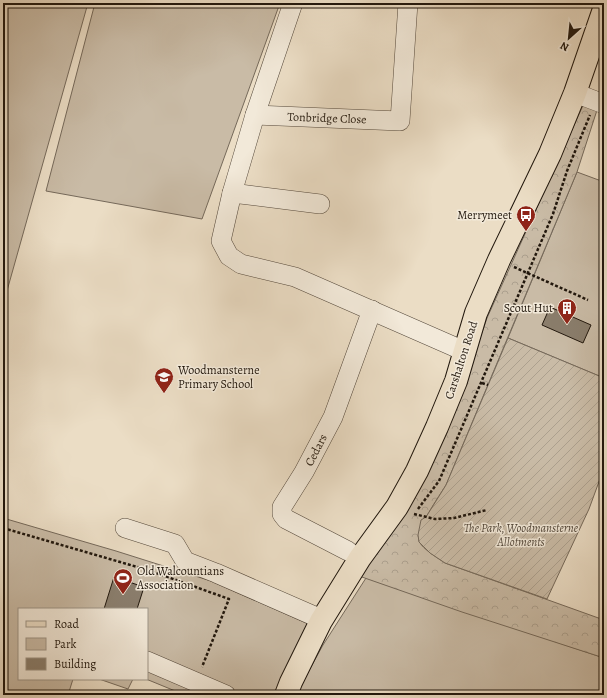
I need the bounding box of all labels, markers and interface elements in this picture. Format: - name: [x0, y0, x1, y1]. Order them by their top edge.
- north arrow: [549, 18, 589, 58]
- text: N: [558, 38, 572, 55]
- street label: Tonbridge Close: [287, 109, 367, 127]
- bus stop icon: Merrymeet: [515, 204, 537, 232]
- place label: Merrymeet: [457, 207, 512, 223]
- building icon: Scout Hut: [556, 297, 578, 325]
- place label: Scout Hut: [504, 300, 553, 316]
- street label: Carshalton Road: [441, 318, 481, 401]
- place label: Woodmansterne Primary School: [177, 362, 260, 392]
- school or university icon: Woodmansterne Primary School: [153, 366, 175, 394]
- street label: Cedars: [301, 431, 331, 469]
- park label: The Park, Woodmansterne Allotments: [464, 520, 579, 550]
- place label: Old Walcountians Association: [136, 563, 224, 593]
- sports icon: Old Walcountians Association: [112, 567, 134, 595]
- legend: [18, 608, 148, 680]
- text: Road: [54, 616, 80, 632]
- text: Park: [54, 636, 77, 652]
- text: Building: [54, 656, 96, 672]

